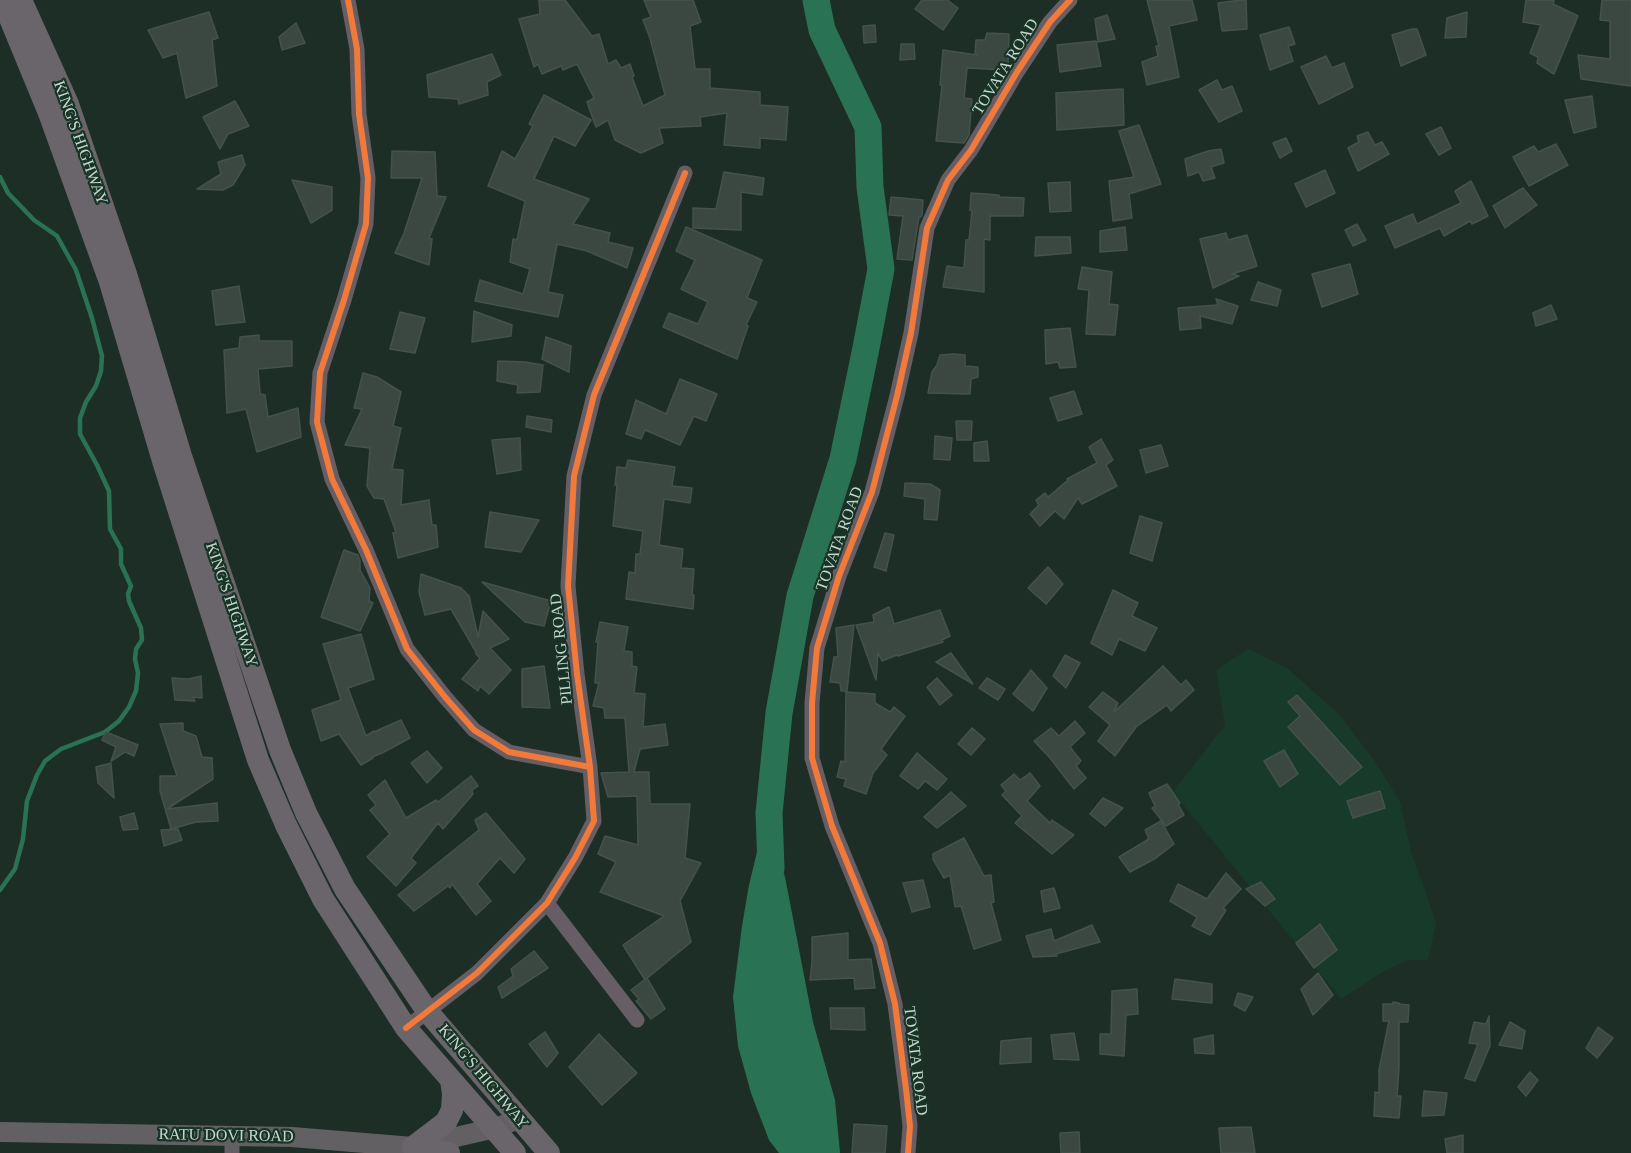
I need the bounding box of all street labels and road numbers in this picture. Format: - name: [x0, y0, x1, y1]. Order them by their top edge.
- street label: TOVATA ROAD: [969, 15, 1043, 119]
- street label: KING'S HIGHWAY: [49, 78, 111, 208]
- street label: TOVATA ROAD: [812, 484, 868, 594]
- street label: KING'S HIGHWAY: [201, 540, 261, 670]
- street label: PILLING ROAD: [547, 593, 577, 705]
- street label: TOVATA ROAD: [899, 1005, 931, 1117]
- street label: KING'S HIGHWAY: [434, 1021, 532, 1133]
- street label: RATU DOVI ROAD: [158, 1125, 294, 1147]

